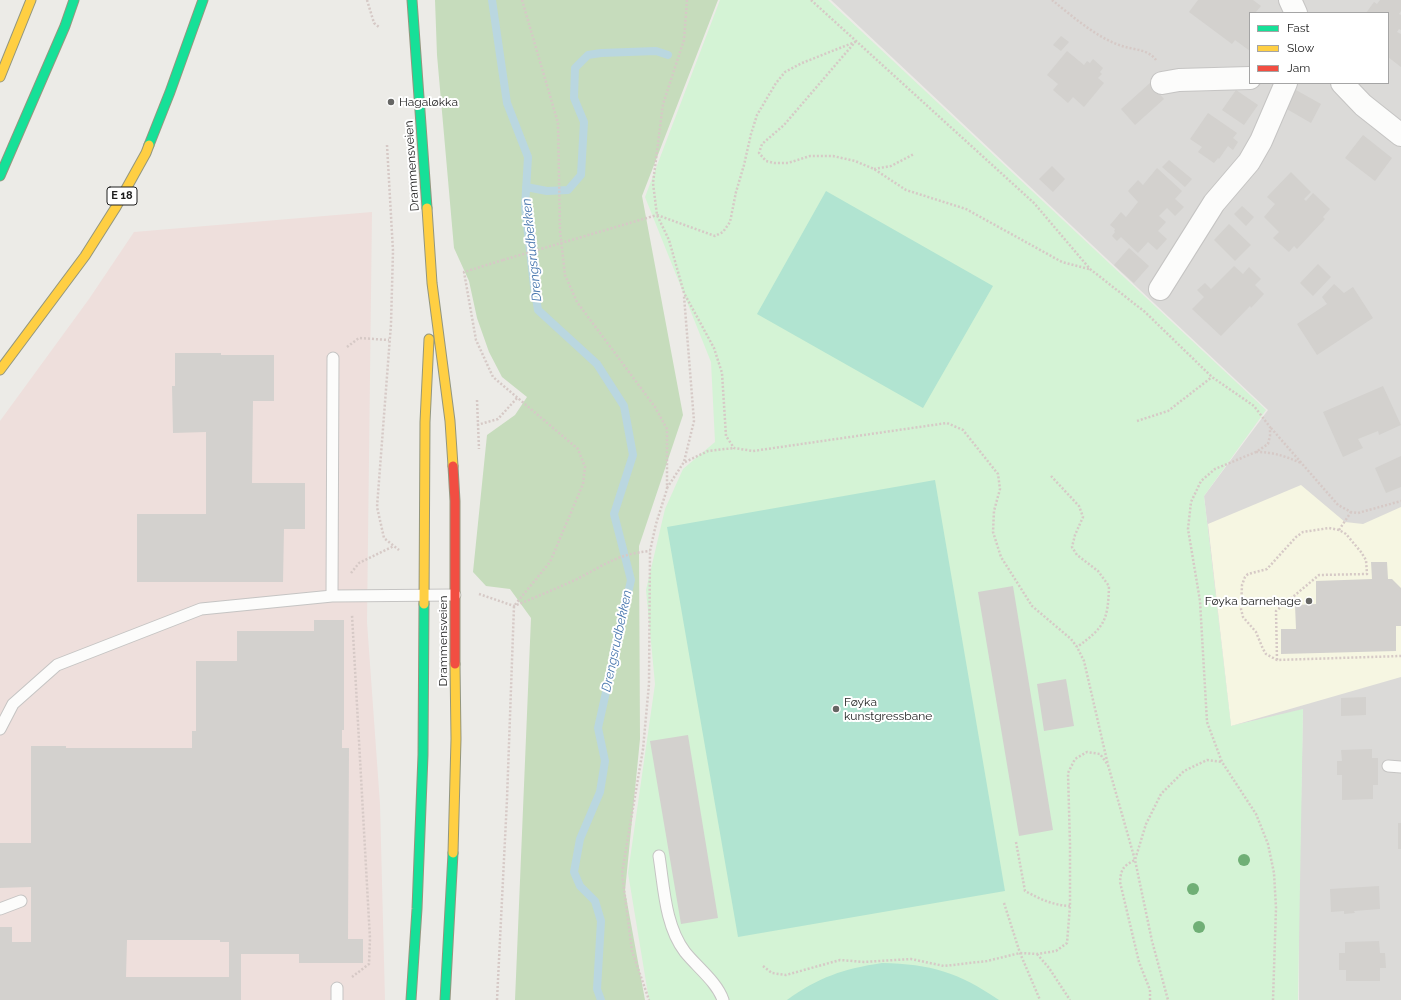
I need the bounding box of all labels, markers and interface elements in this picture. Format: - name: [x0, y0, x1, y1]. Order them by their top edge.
- legend: [1249, 12, 1389, 84]
- text: Fast: [1287, 21, 1310, 35]
- text: Slow: [1287, 41, 1314, 55]
- text: Jam: [1287, 61, 1310, 75]
- place label: Hagaløkka: [399, 95, 458, 109]
- marker: Hagaløkka: [386, 97, 396, 107]
- street label: Drammensveien: [402, 120, 422, 212]
- road number: E 18: [107, 187, 137, 205]
- water label: Drengsrudbekken: [519, 198, 545, 302]
- water label: Drengsrudbekken: [599, 589, 635, 693]
- place label: Føyka barnehage: [1205, 594, 1301, 608]
- street label: Drammensveien: [436, 596, 450, 686]
- marker: Føyka barnehage: [1304, 596, 1314, 606]
- place label: Føyka kunstgressbane: [844, 695, 932, 723]
- marker: Føyka kunstgressbane: [831, 704, 841, 714]

